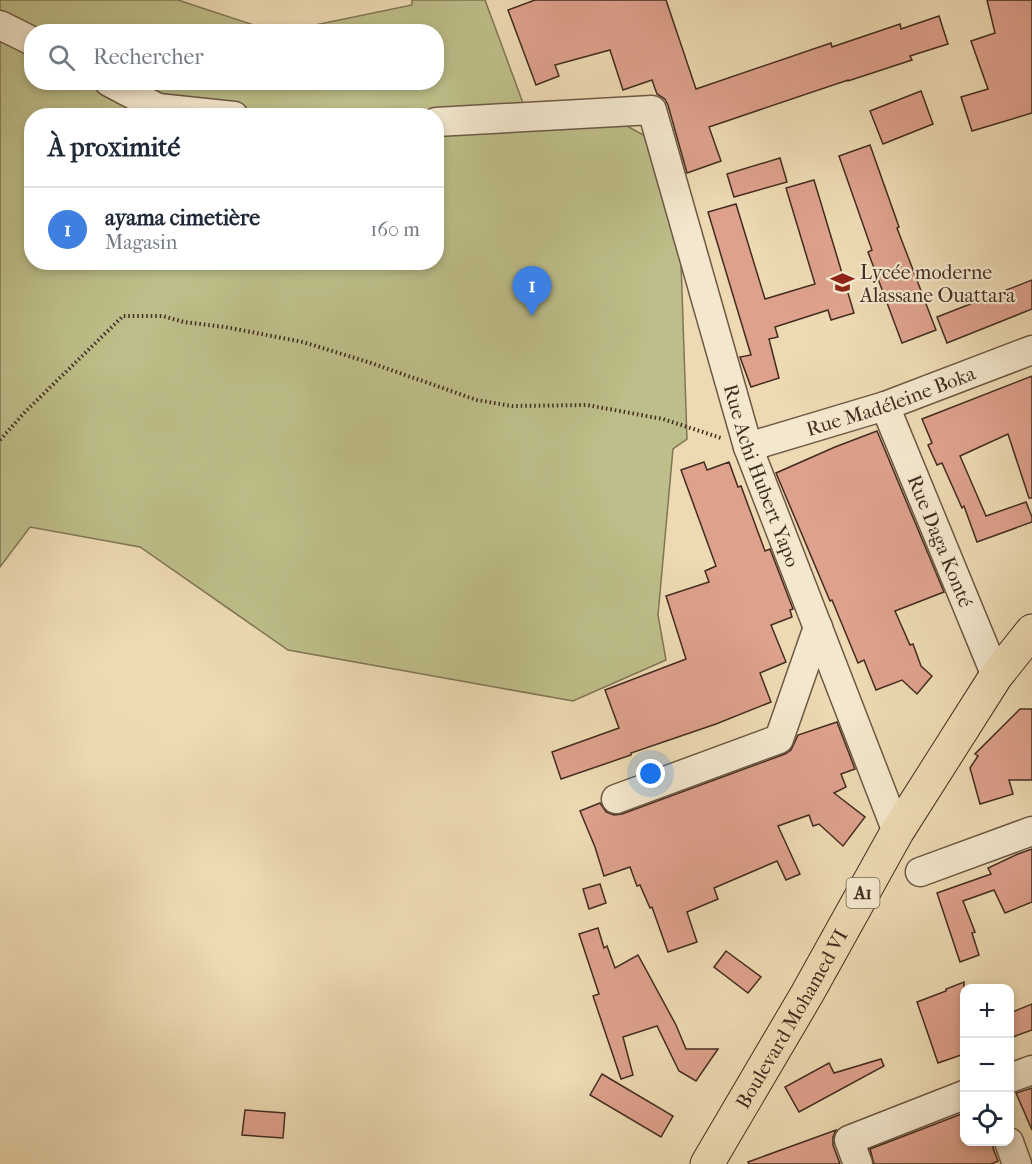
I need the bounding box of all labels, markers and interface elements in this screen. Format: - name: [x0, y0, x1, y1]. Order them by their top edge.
- search box: [24, 24, 444, 90]
- icon: search: [45, 41, 78, 74]
- text: Rechercher: [93, 44, 204, 70]
- text: À proximité: [48, 132, 180, 163]
- text: ayama cimetière: [105, 205, 260, 231]
- text: 1: [64, 218, 71, 241]
- text: 160 m: [370, 218, 420, 241]
- text: Magasin: [105, 231, 177, 254]
- place label: Lycée moderne Alassane Ouattara: [859, 261, 1016, 307]
- pin: 1: [512, 266, 552, 316]
- school or university icon: Lycée moderne Alassane Ouattara: [829, 270, 855, 296]
- street label: Rue Madéleine Boka: [803, 361, 979, 440]
- street label: Rue Achi Hubert Yapo: [719, 381, 805, 570]
- street label: Rue Daga Konté: [903, 471, 978, 611]
- your location: [636, 759, 665, 788]
- road number: A1: [846, 878, 880, 908]
- street label: Boulevard Mohamed VI: [731, 925, 852, 1113]
- map controls: [960, 984, 1014, 1146]
- button: +: [960, 984, 1014, 1038]
- button: −: [960, 1038, 1014, 1092]
- button: locate: [960, 1092, 1014, 1146]

